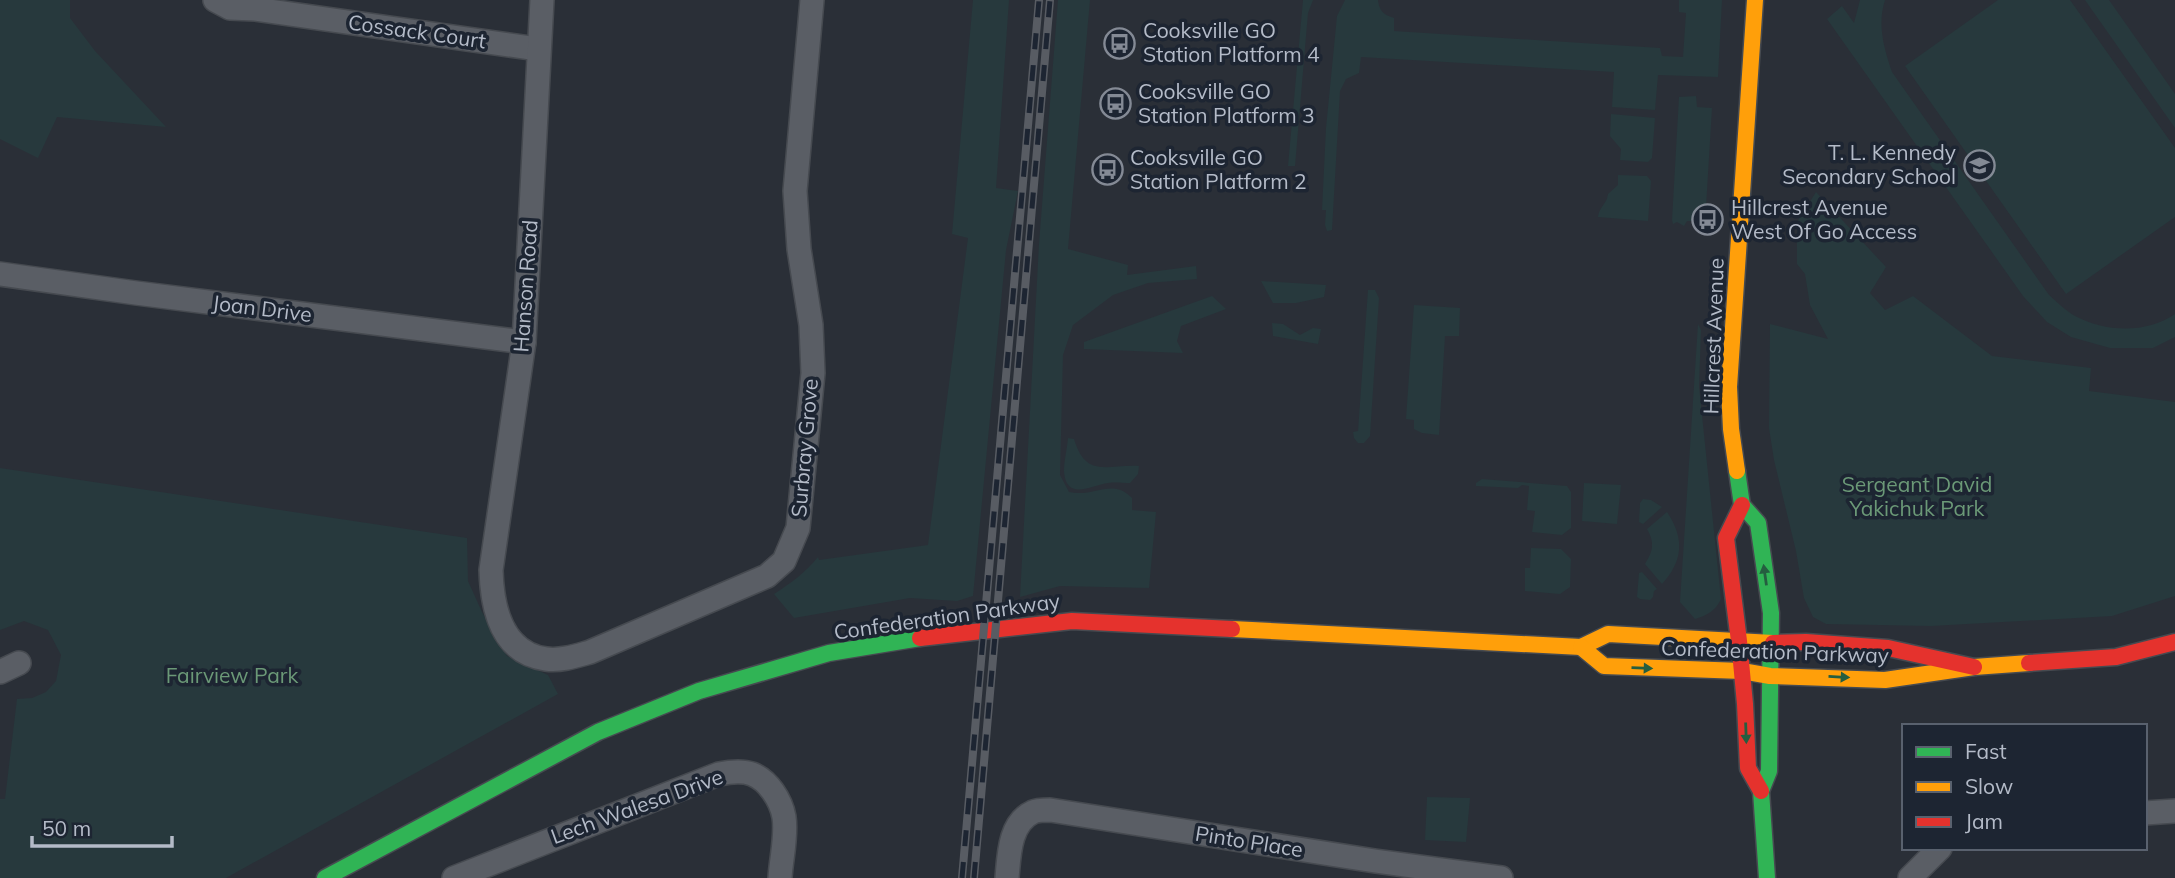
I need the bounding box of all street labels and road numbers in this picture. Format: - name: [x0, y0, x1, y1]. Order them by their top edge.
- street label: Cossack Court: [346, 8, 488, 54]
- street label: Hanson Road: [507, 219, 543, 353]
- street label: Hillcrest Avenue: [1697, 257, 1729, 415]
- street label: Joan Drive: [211, 289, 313, 327]
- street label: Surbray Grove: [785, 377, 823, 518]
- street label: Confederation Parkway: [832, 587, 1062, 645]
- street label: Confederation Parkway: [1661, 634, 1889, 668]
- street label: Lech Walesa Drive: [547, 763, 726, 849]
- street label: Pinto Place: [1194, 820, 1305, 862]

